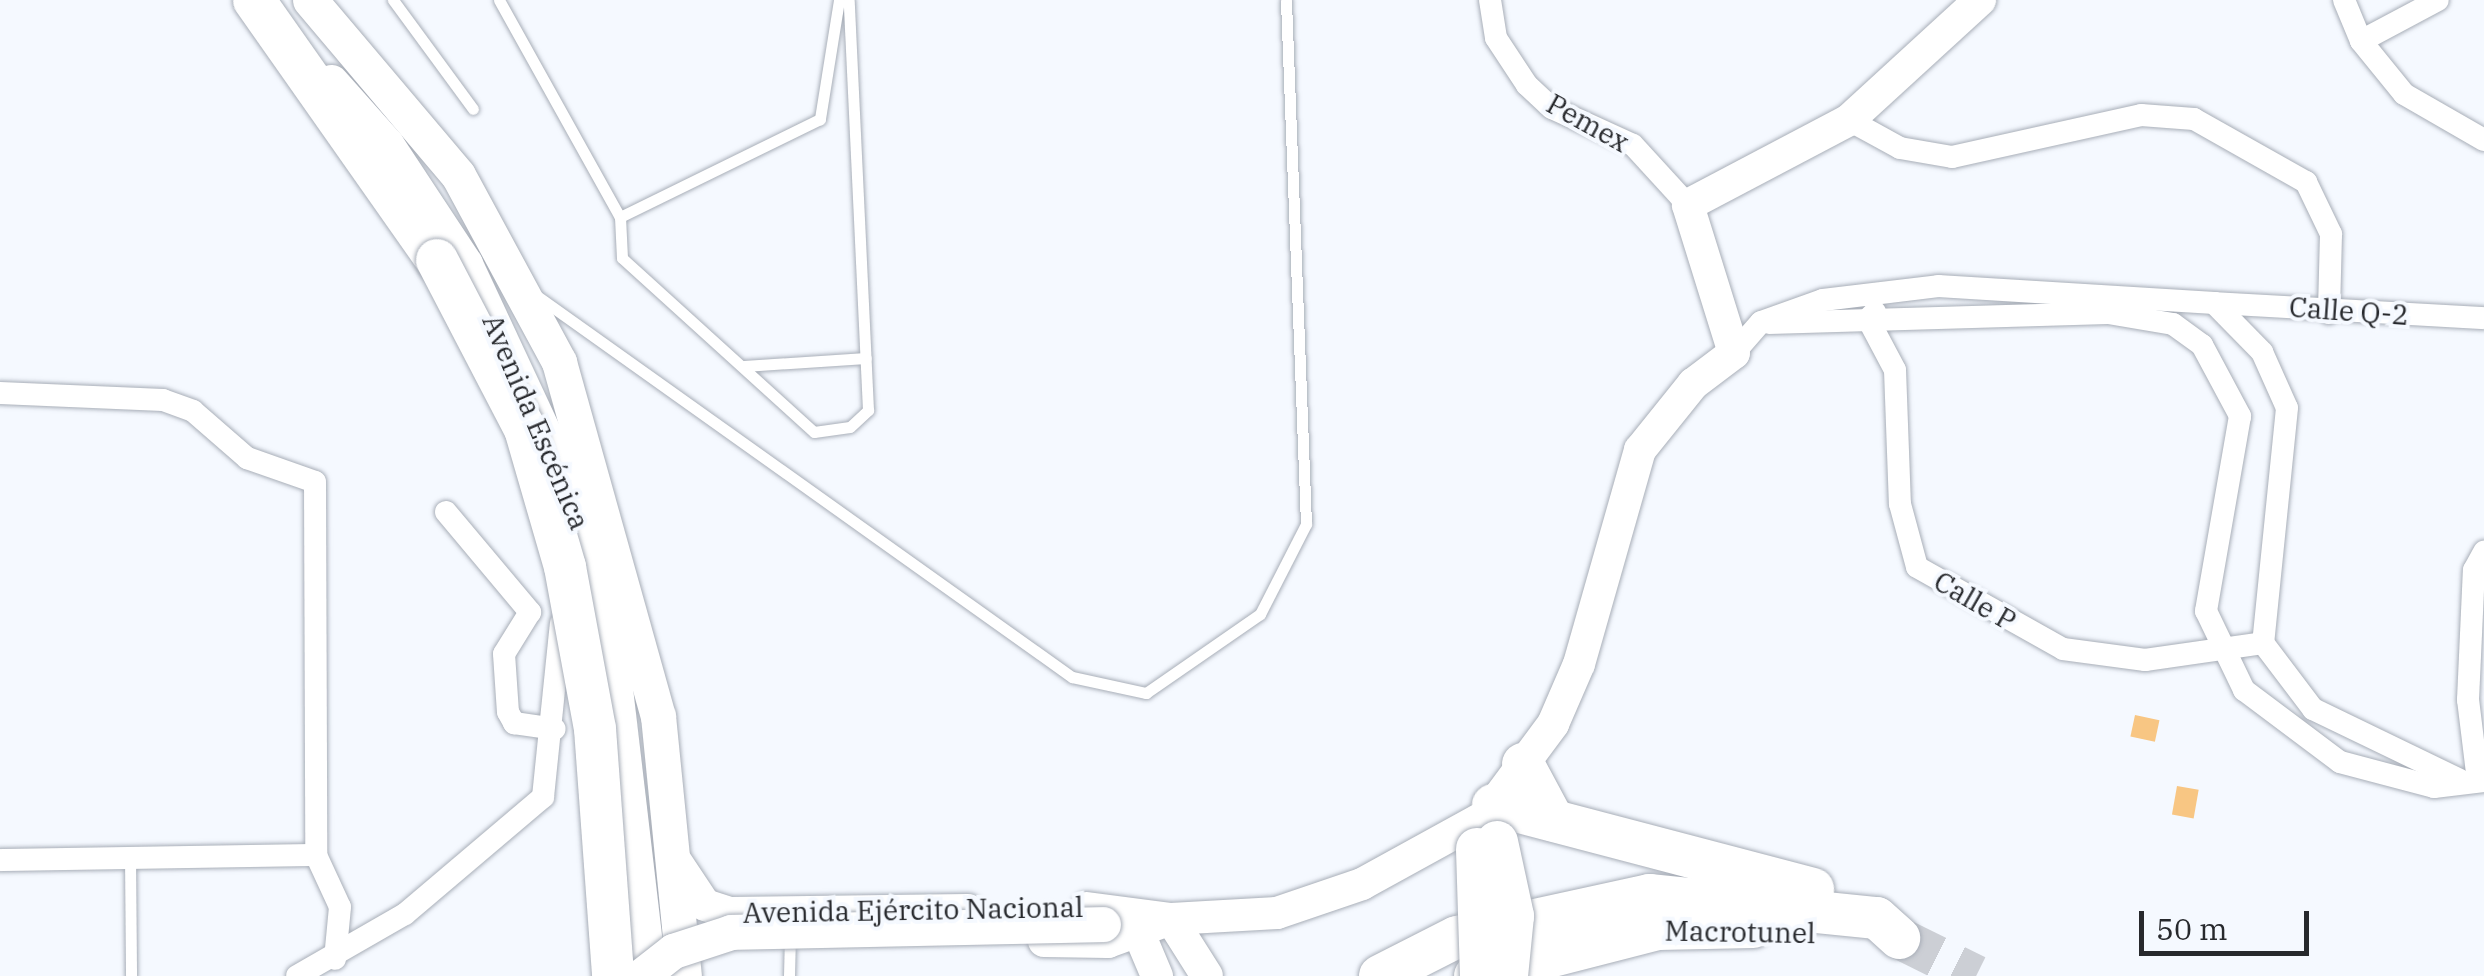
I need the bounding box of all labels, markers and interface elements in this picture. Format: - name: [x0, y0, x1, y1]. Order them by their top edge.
- street label: Pemex: [1541, 87, 1635, 159]
- street label: Calle Q-2: [2288, 290, 2410, 332]
- street label: Avenida Escénica: [475, 309, 597, 535]
- street label: Calle P: [1928, 564, 2022, 638]
- street label: Avenida Ejército Nacional: [742, 890, 1084, 930]
- scale bar: [2144, 891, 2314, 953]
- text: 50 m: [2156, 909, 2228, 948]
- street label: Macrotunel: [1664, 914, 1816, 950]

